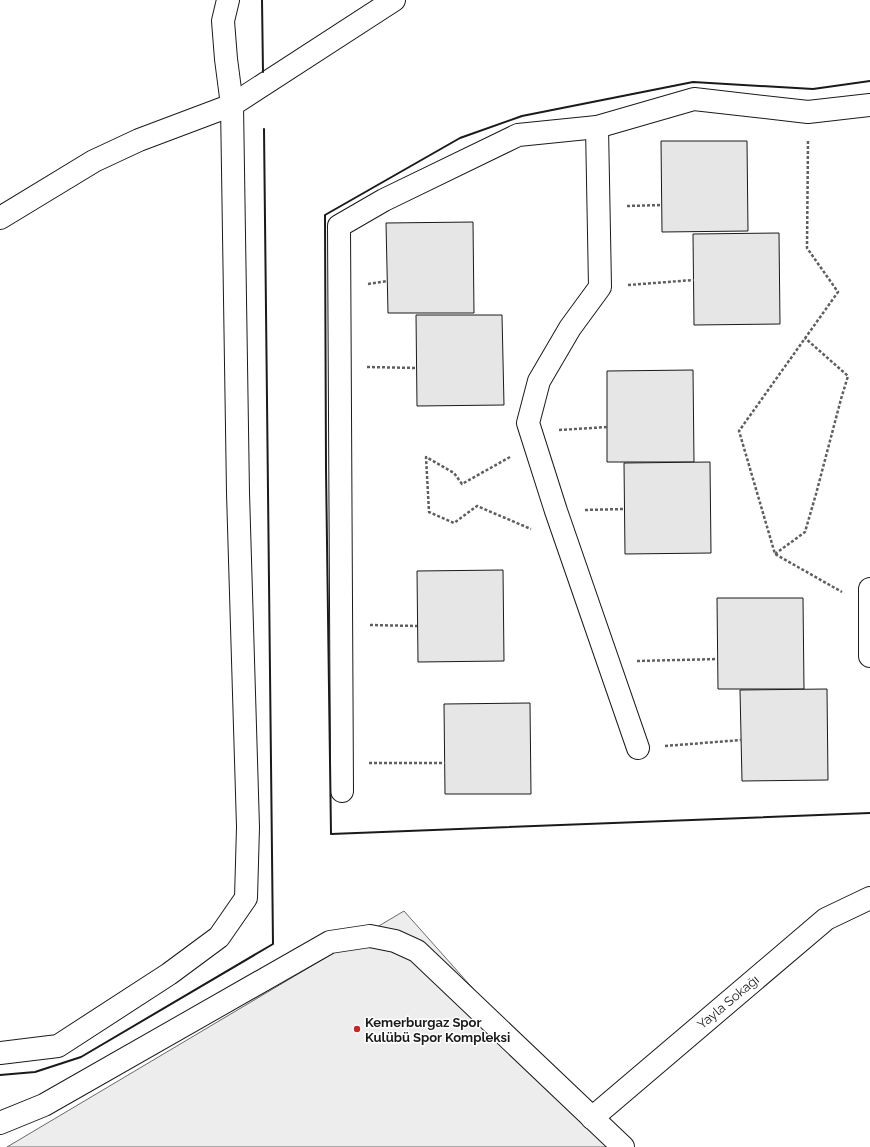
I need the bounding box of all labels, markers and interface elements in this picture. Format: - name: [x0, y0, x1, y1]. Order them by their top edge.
- street label: Yayla Sokağı: [694, 972, 762, 1032]
- place label: Kemerburgaz Spor Kulübü Spor Kompleksi: [365, 1015, 510, 1045]
- marker: Kemerburgaz Spor Kulübü Spor Kompleksi: [352, 1024, 362, 1034]

